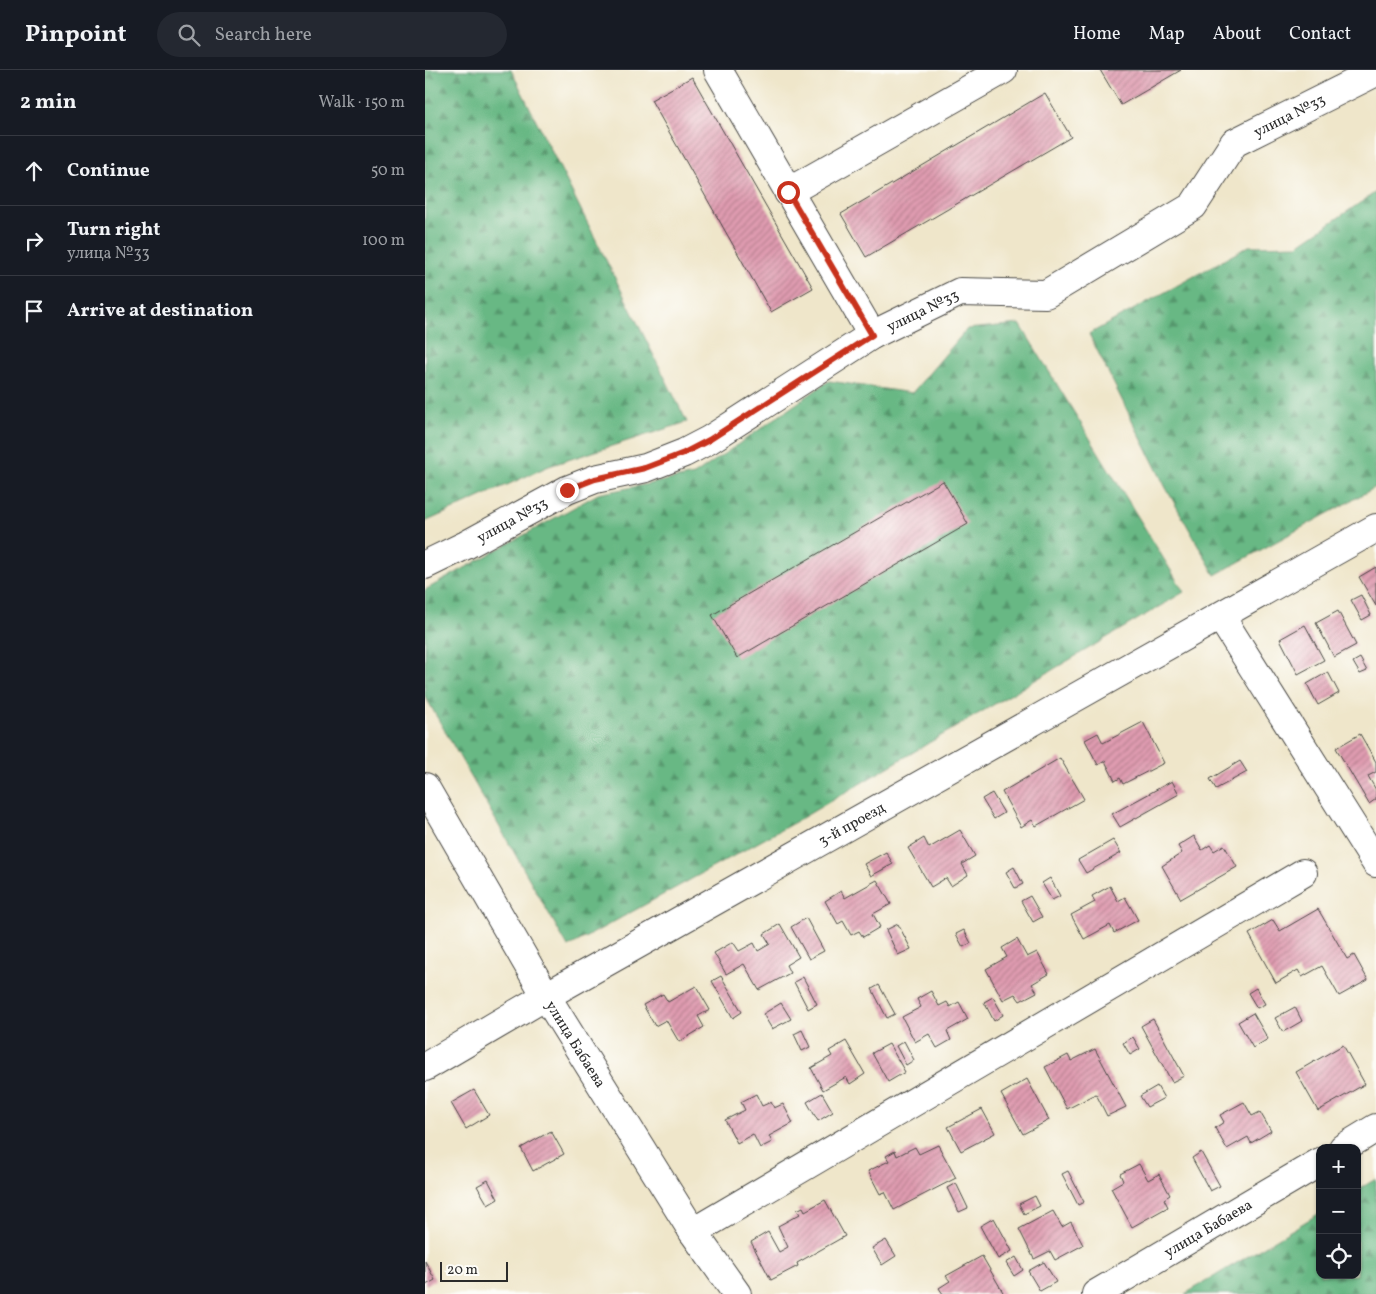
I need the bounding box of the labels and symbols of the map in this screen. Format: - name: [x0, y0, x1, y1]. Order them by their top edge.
- street label: улица №33: [1250, 90, 1329, 143]
- route start: [777, 181, 800, 204]
- street label: улица №33: [884, 285, 963, 338]
- route end: [556, 479, 579, 502]
- street label: улица №33: [474, 493, 552, 549]
- street label: 3-й проезд: [815, 798, 890, 852]
- street label: улица Бабаева: [539, 997, 610, 1092]
- street label: улица Бабаева: [1161, 1195, 1257, 1264]
- scale bar: [440, 1259, 507, 1282]

